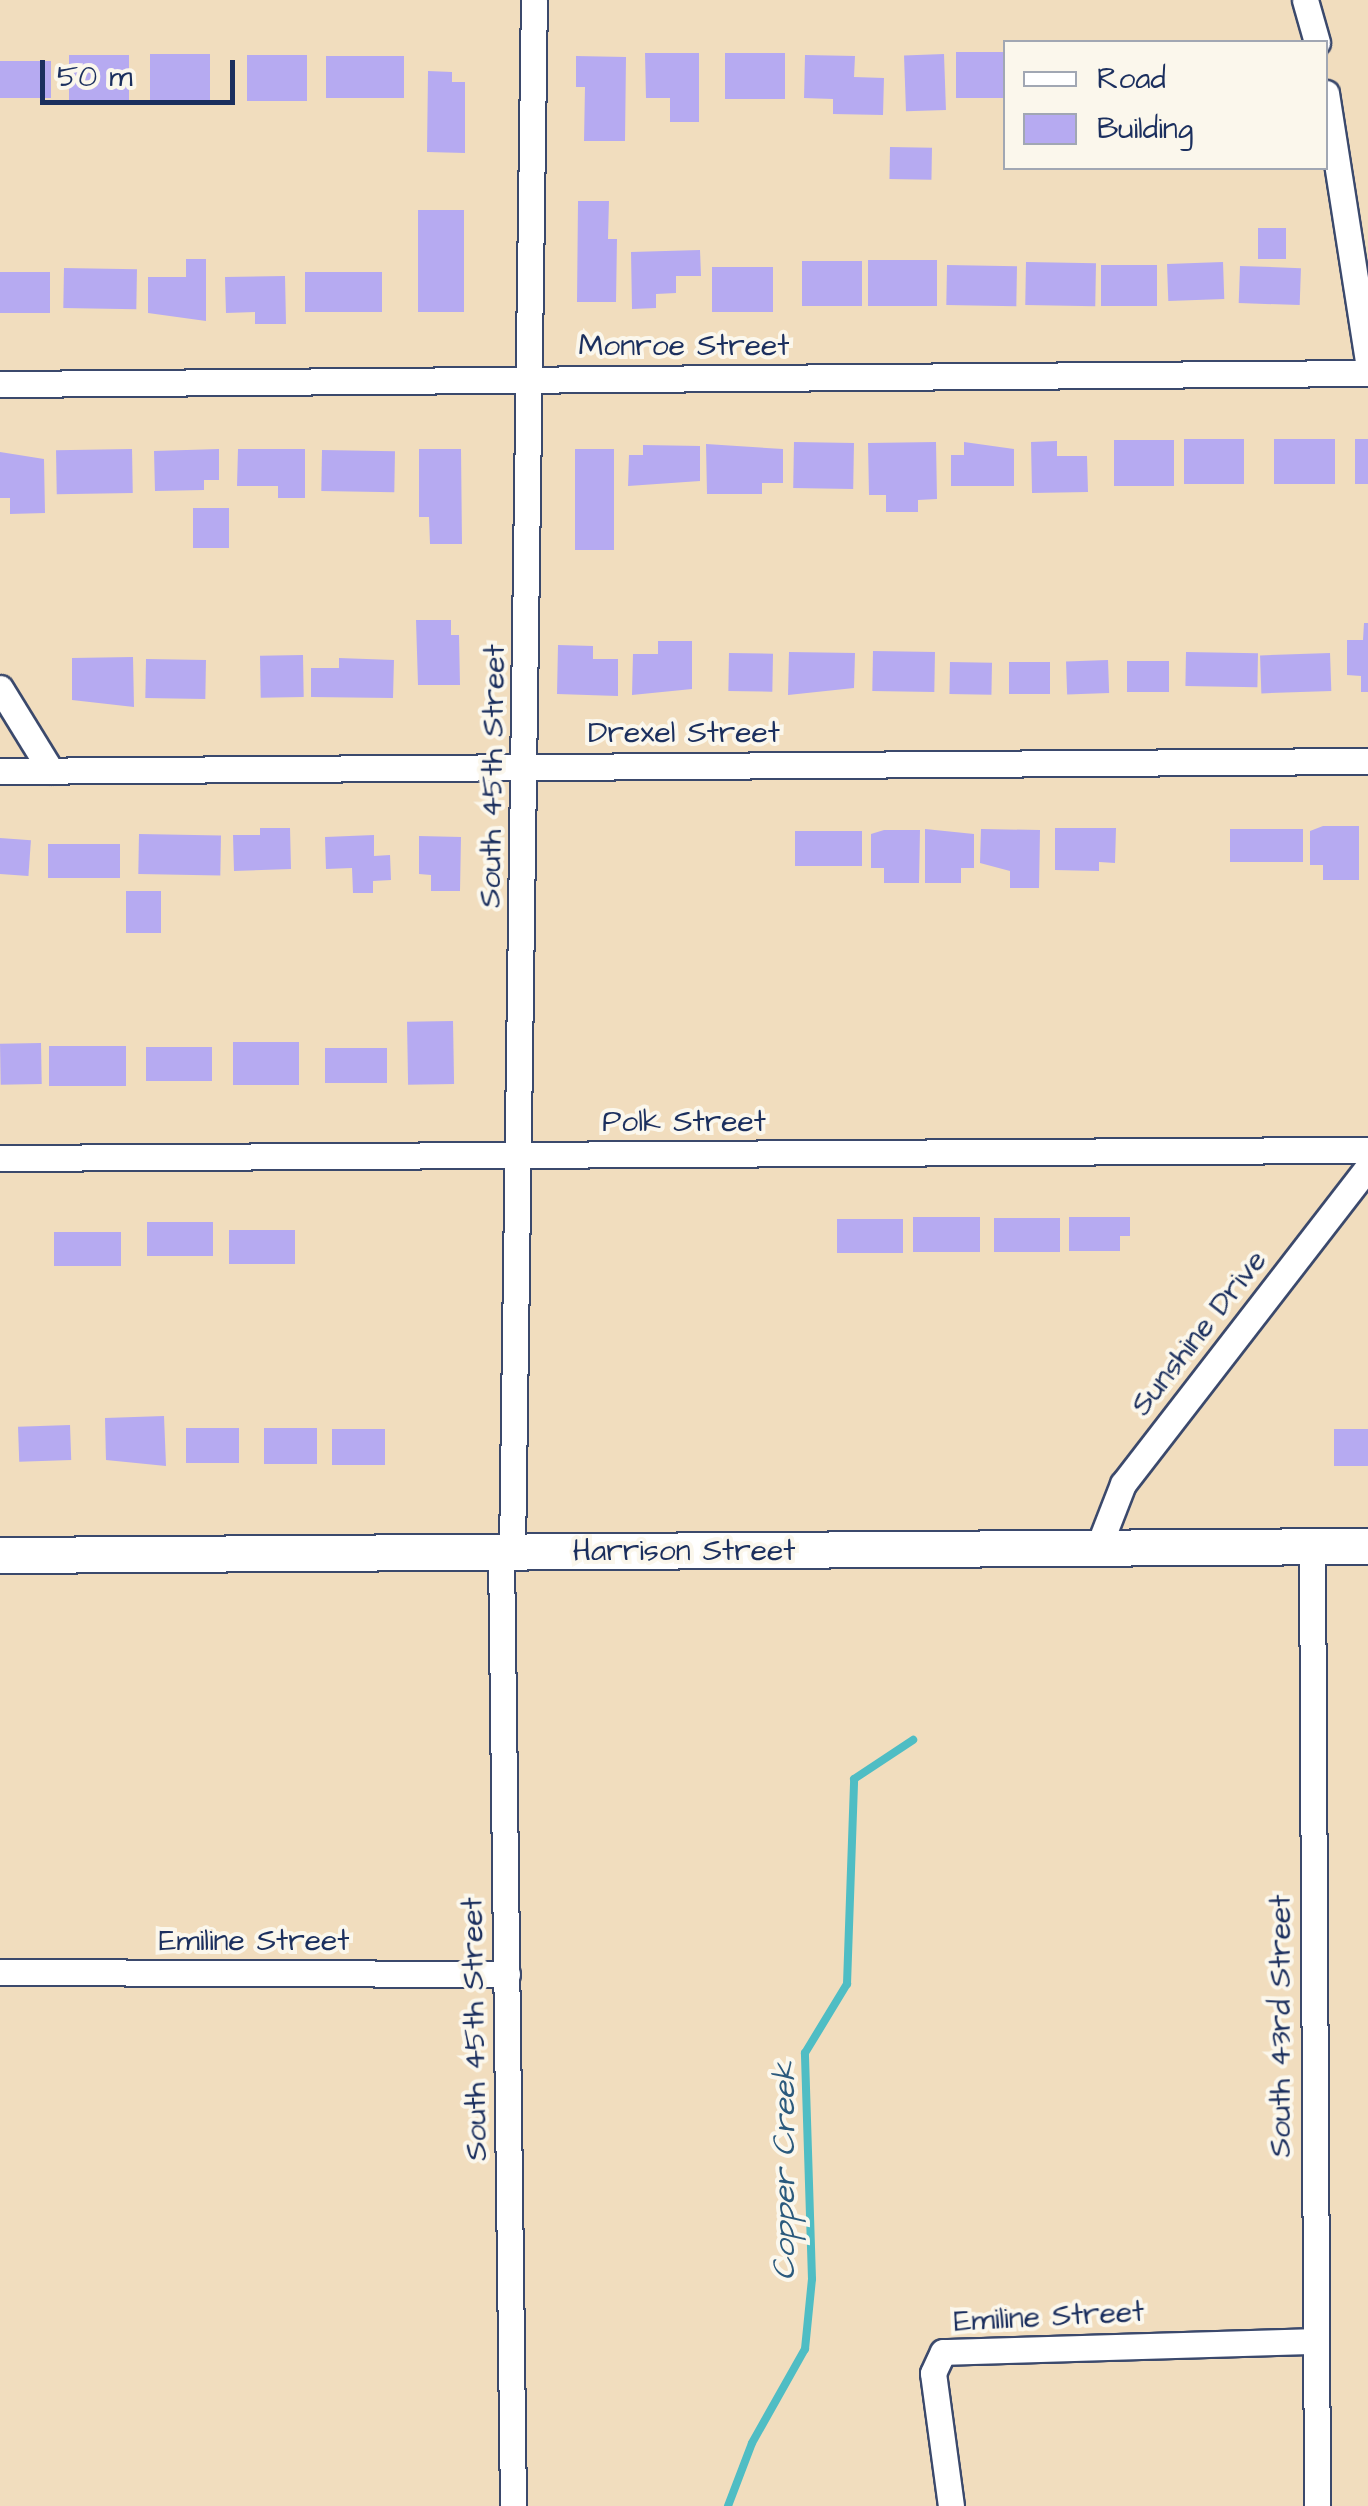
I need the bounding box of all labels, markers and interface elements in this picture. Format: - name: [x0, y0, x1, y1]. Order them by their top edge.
- scale bar: [45, 40, 240, 102]
- legend: [1003, 40, 1328, 170]
- text: 50 m: [57, 56, 133, 98]
- text: Road: [1097, 58, 1166, 100]
- text: Building: [1097, 108, 1193, 150]
- street label: Monroe Street: [579, 328, 789, 364]
- street label: South 45th Street: [473, 644, 513, 908]
- street label: Drexel Street: [588, 715, 780, 751]
- street label: Polk Street: [602, 1104, 766, 1140]
- street label: Sunshine Drive: [1123, 1243, 1275, 1423]
- street label: Harrison Street: [573, 1533, 795, 1569]
- street label: South 43rd Street: [1263, 1895, 1299, 2157]
- street label: South 45th Street: [455, 1897, 495, 2161]
- street label: Emiline Street: [159, 1923, 349, 1959]
- water label: Copper Creek: [766, 2062, 804, 2280]
- street label: Emiline Street: [953, 2294, 1145, 2340]

